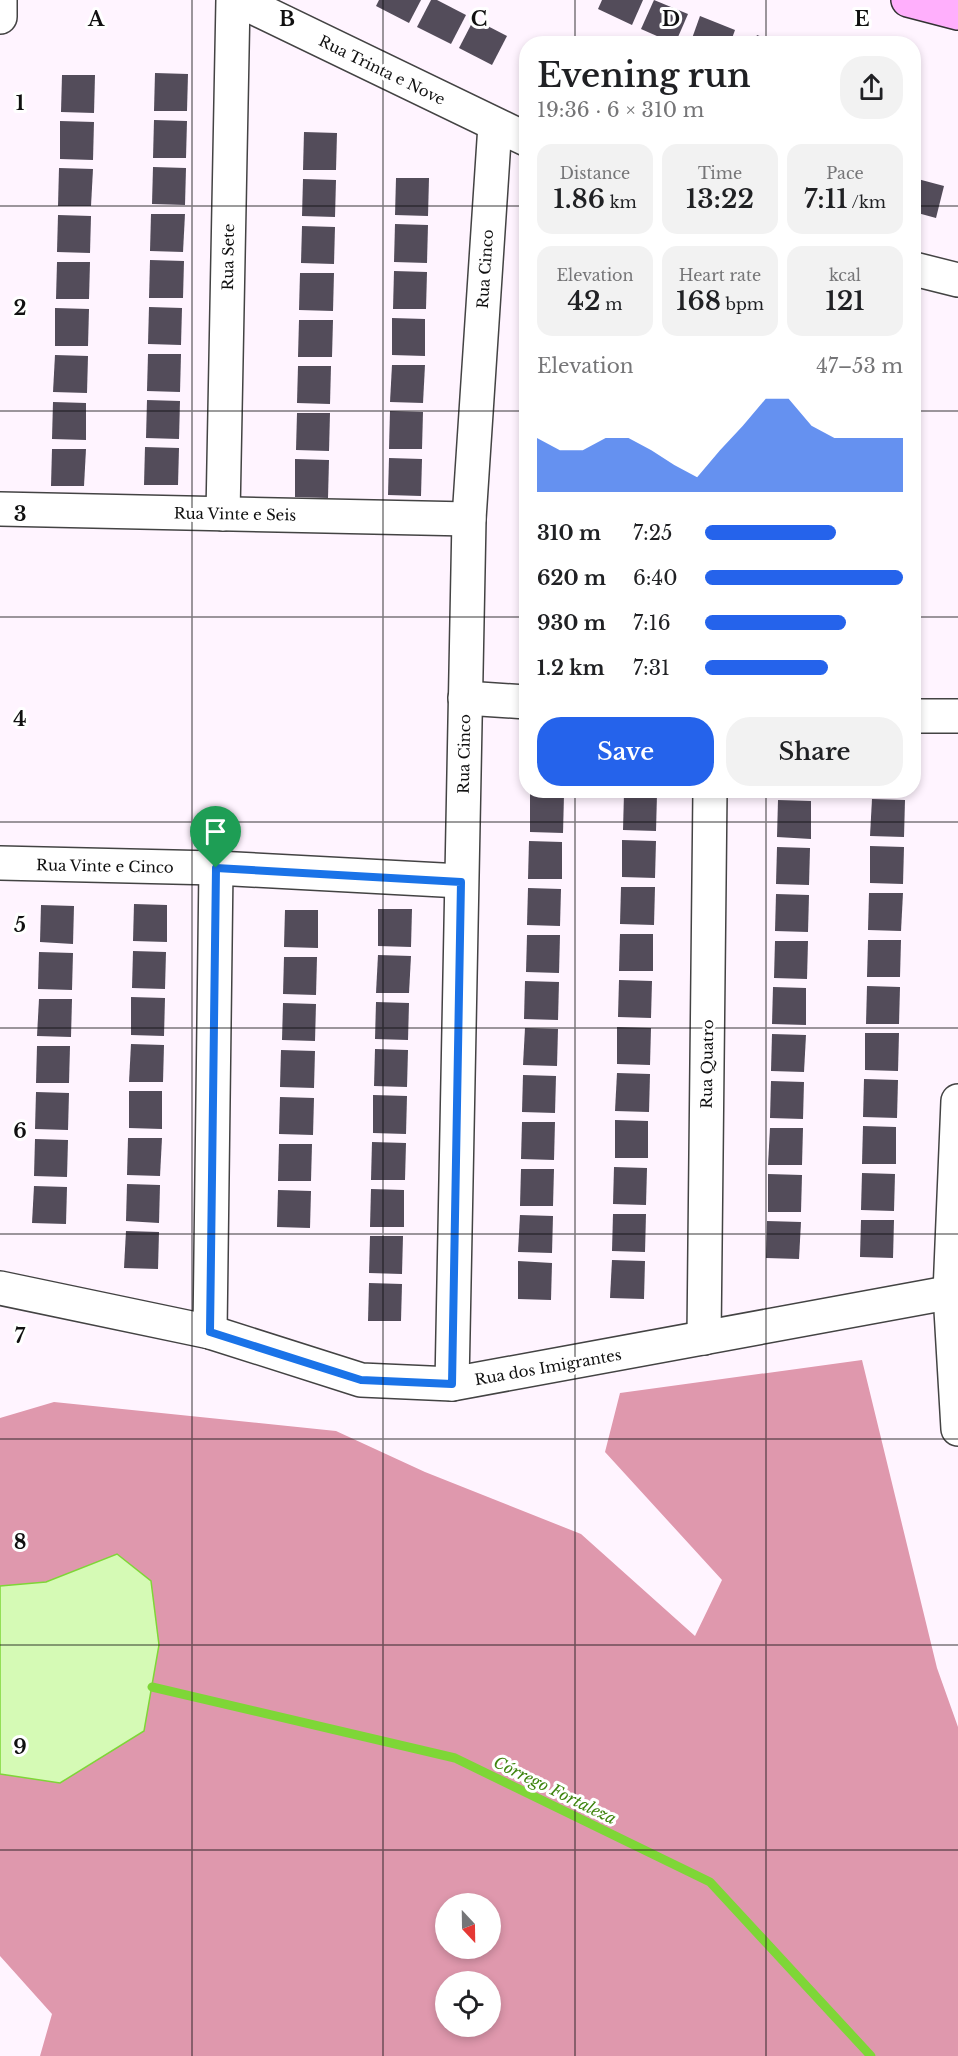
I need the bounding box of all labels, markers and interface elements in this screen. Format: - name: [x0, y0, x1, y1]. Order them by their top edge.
- text: A: [87, 7, 105, 31]
- text: B: [279, 7, 295, 31]
- text: C: [471, 7, 487, 31]
- text: D: [662, 7, 680, 31]
- text: E: [854, 7, 870, 31]
- street label: Rua Trinta e Nove: [316, 31, 448, 109]
- text: Evening run: [537, 55, 751, 96]
- button: share: [840, 56, 903, 119]
- text: 1: [16, 91, 25, 115]
- text: 19:36 · 6 × 310 m: [537, 98, 704, 122]
- text: Distance: [560, 163, 630, 183]
- text: Time: [698, 163, 742, 183]
- text: Pace: [826, 163, 864, 183]
- text: 1.86: [553, 183, 605, 215]
- text: 13:22: [686, 183, 754, 215]
- text: 7:11: [804, 183, 848, 215]
- text: km: [605, 192, 637, 212]
- text: /km: [848, 192, 886, 212]
- street label: Rua Sete: [218, 223, 238, 291]
- street label: Rua Cinco: [473, 228, 497, 309]
- text: Elevation: [556, 265, 634, 285]
- text: Heart rate: [679, 265, 761, 285]
- text: kcal: [829, 265, 861, 285]
- text: 42: [567, 285, 601, 317]
- text: 168: [676, 285, 721, 317]
- text: 121: [825, 285, 865, 317]
- text: m: [601, 294, 623, 314]
- text: bpm: [721, 294, 764, 314]
- text: 2: [13, 296, 27, 320]
- text: Elevation: [537, 354, 634, 378]
- text: 47–53 m: [816, 354, 903, 378]
- text: 3: [14, 502, 26, 526]
- street label: Rua Vinte e Seis: [174, 503, 297, 525]
- text: 310 m: [537, 521, 601, 545]
- text: 7:25: [633, 521, 672, 545]
- text: 620 m: [537, 566, 606, 590]
- text: 6:40: [633, 566, 678, 590]
- text: 930 m: [537, 611, 606, 635]
- text: 7:16: [633, 611, 671, 635]
- text: 1.2 km: [537, 656, 605, 680]
- text: 7:31: [633, 656, 670, 680]
- text: 4: [13, 707, 27, 731]
- street label: Rua Cinco: [454, 714, 474, 794]
- button: Save: [537, 717, 714, 786]
- button: Share: [726, 717, 903, 786]
- pin: [190, 806, 241, 868]
- icon: arrive: [199, 815, 232, 848]
- street label: Rua Vinte e Cinco: [36, 855, 174, 877]
- text: 5: [14, 913, 26, 937]
- street label: Rua Quatro: [697, 1019, 717, 1109]
- text: 6: [13, 1119, 27, 1143]
- text: 7: [15, 1324, 26, 1348]
- street label: Rua dos Imigrantes: [473, 1345, 623, 1389]
- text: 8: [14, 1530, 26, 1554]
- text: 9: [13, 1735, 27, 1759]
- water label: Córrego Fortaleza: [490, 1752, 620, 1828]
- north arrow: [435, 1893, 501, 1959]
- map controls: [435, 1893, 501, 2037]
- button: locate: [435, 1971, 501, 2037]

